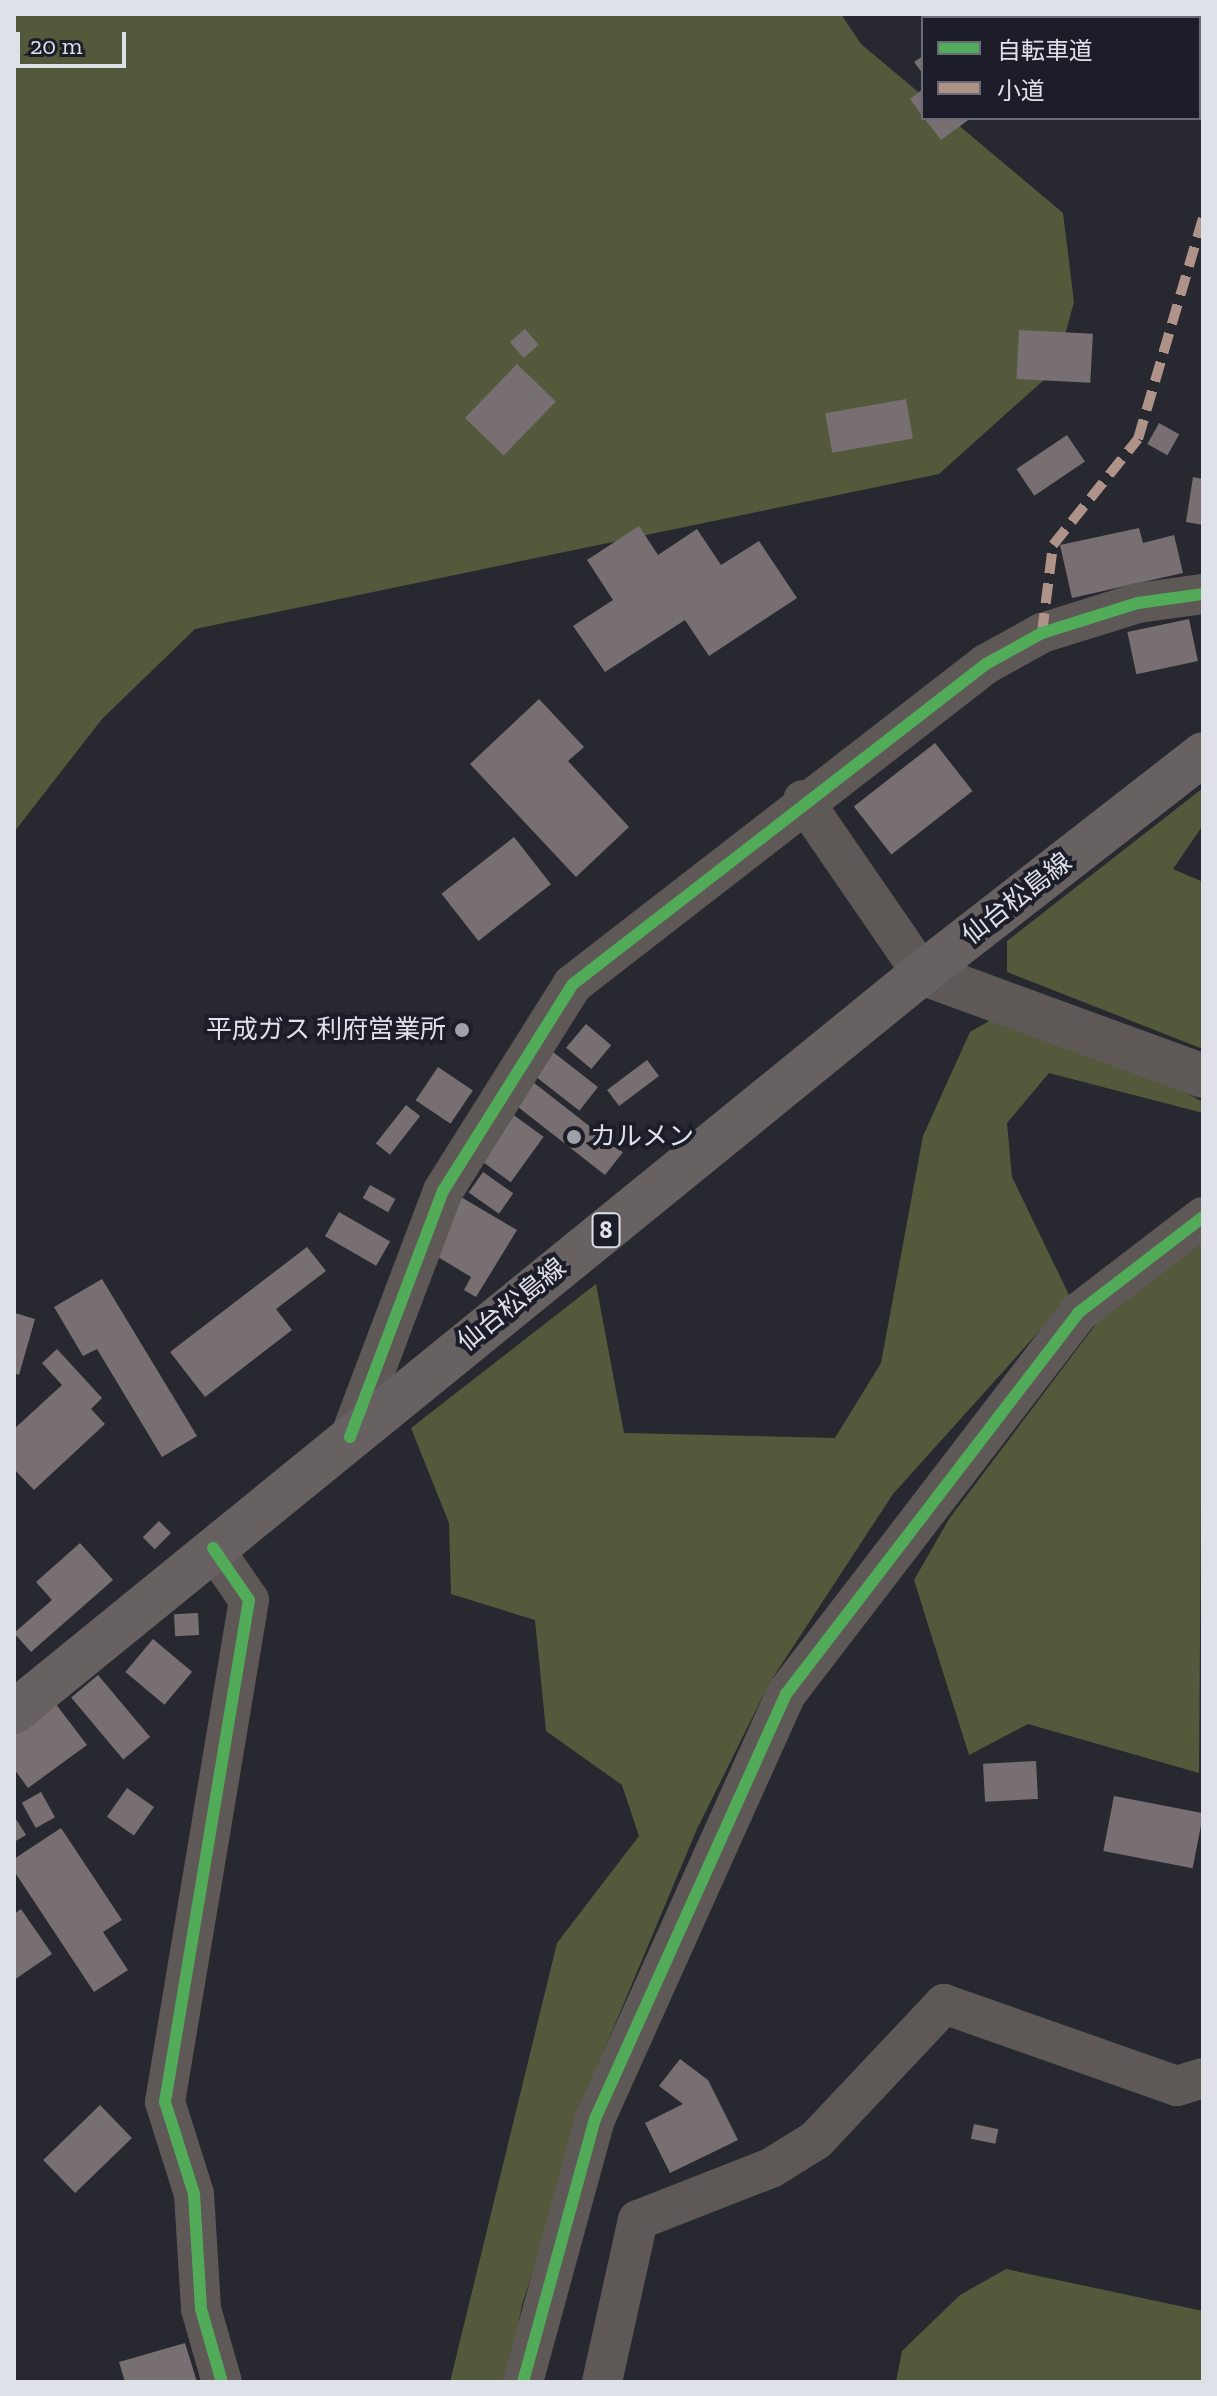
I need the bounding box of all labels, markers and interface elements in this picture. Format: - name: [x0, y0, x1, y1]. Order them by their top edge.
- scale bar: [20, 16, 130, 66]
- legend: [921, 16, 1201, 120]
- text: 20 m: [30, 31, 82, 60]
- text: 自転車道: [997, 36, 1093, 65]
- text: 小道: [997, 76, 1045, 105]
- street label: 仙台松島線: [956, 847, 1078, 951]
- place label: 平成ガス 利府営業所: [206, 1014, 446, 1046]
- marker: 平成ガス 利府営業所: [453, 1021, 471, 1039]
- place label: カルメン: [590, 1121, 694, 1153]
- marker: カルメン: [565, 1128, 583, 1146]
- road number: 8: [590, 1210, 622, 1250]
- street label: 仙台松島線: [452, 1252, 572, 1358]

